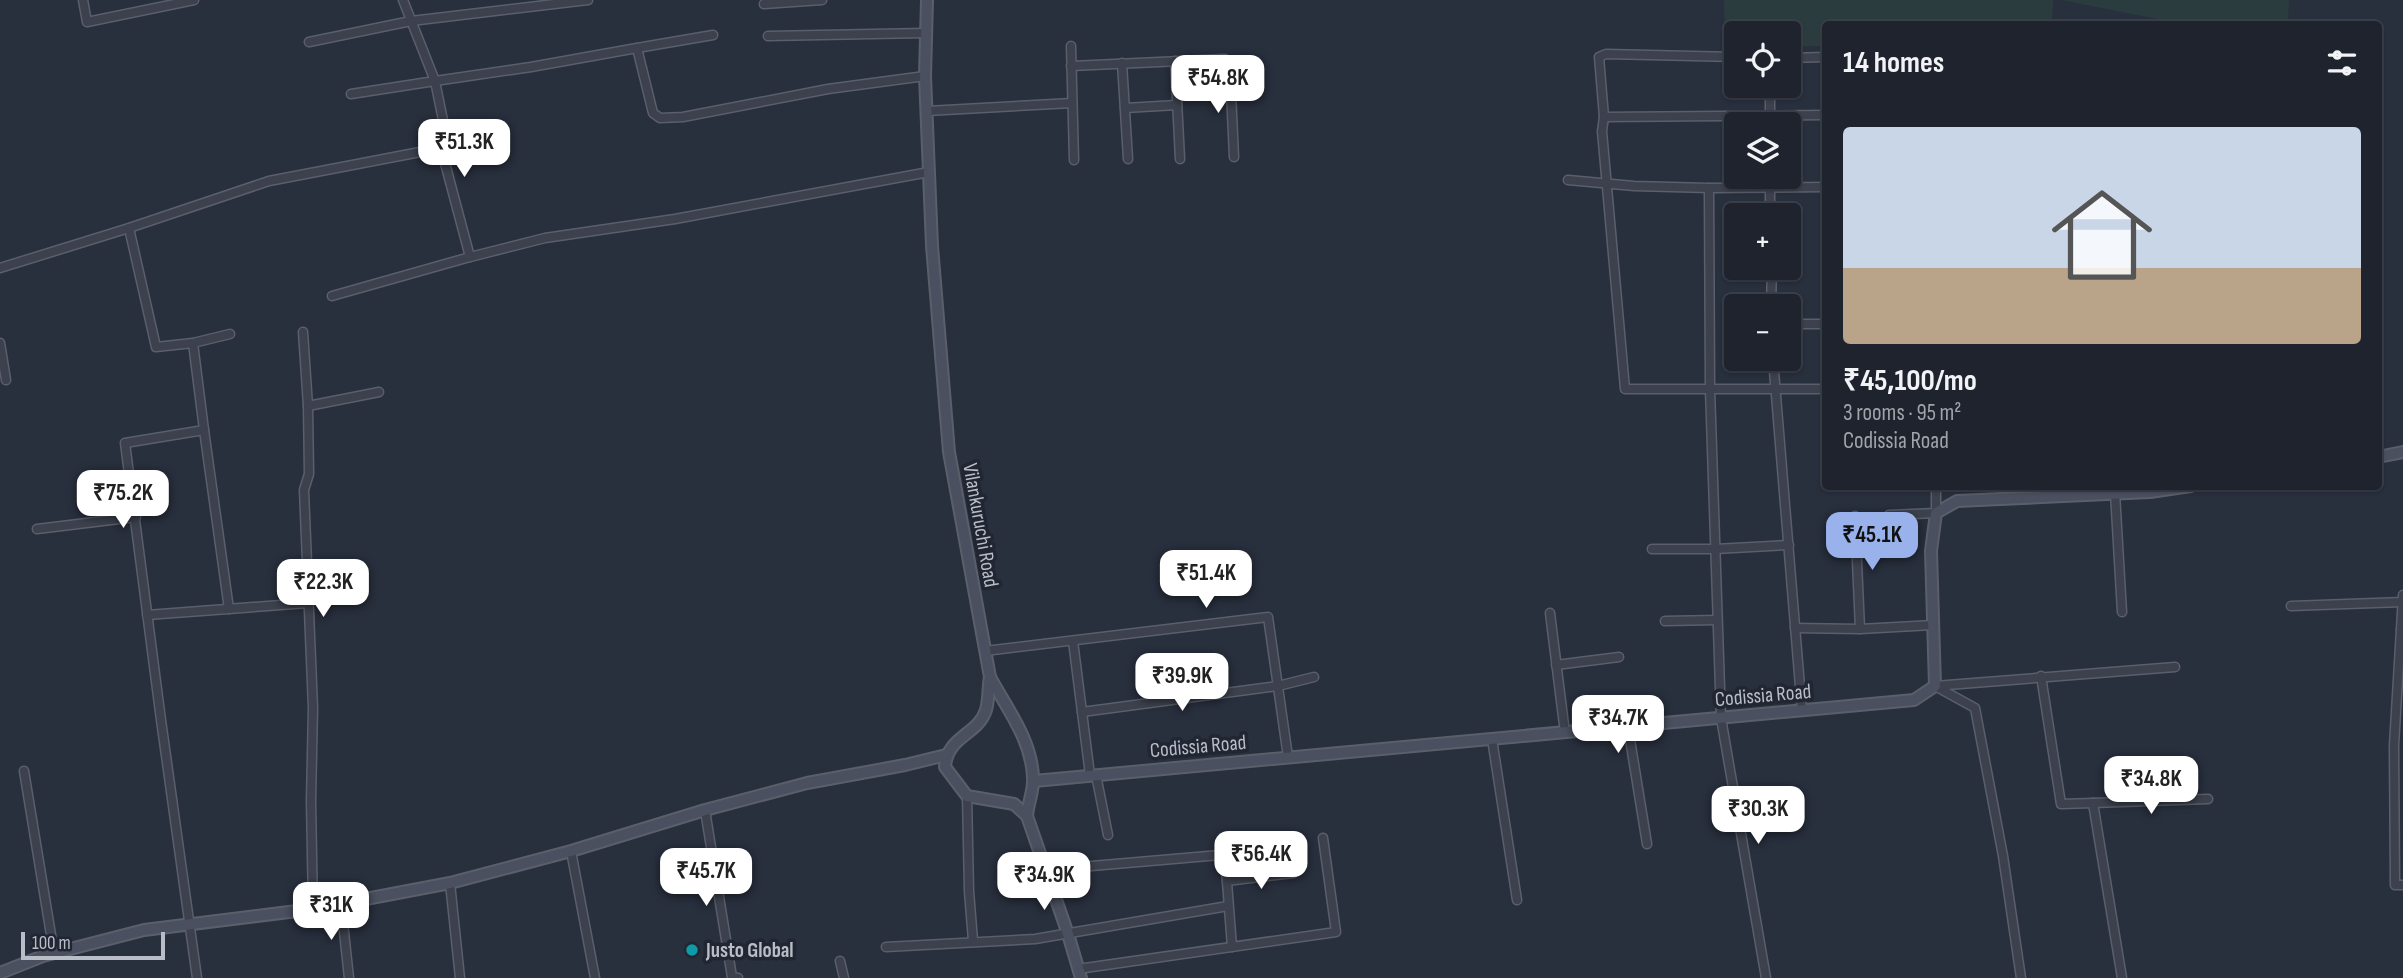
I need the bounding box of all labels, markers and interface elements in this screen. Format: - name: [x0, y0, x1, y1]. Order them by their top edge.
- map controls: [1724, 21, 1801, 371]
- button: locate: [1724, 21, 1801, 98]
- icon: filters: [2323, 44, 2361, 82]
- text: 14 homes: [1843, 45, 1944, 81]
- pin: ₹54.8K: [1161, 55, 1275, 115]
- text: ₹54.8K: [1187, 64, 1249, 92]
- button: layers: [1724, 112, 1801, 189]
- pin: ₹51.3K: [407, 120, 521, 179]
- text: ₹51.3K: [434, 128, 494, 156]
- icon: home: [2039, 172, 2165, 298]
- button: +: [1724, 203, 1801, 280]
- button: −: [1724, 294, 1801, 371]
- text: ₹45,100/mo: [1843, 363, 1977, 399]
- text: 3 rooms · 95 m²: [1843, 399, 1962, 427]
- text: Codissia Road: [1843, 427, 1949, 455]
- street label: Vilankuruchi Road: [957, 461, 1004, 589]
- pin: ₹75.2K: [66, 470, 180, 530]
- text: ₹75.2K: [93, 479, 153, 507]
- pin: ₹45.1K: [1815, 512, 1929, 572]
- text: ₹45.1K: [1842, 521, 1902, 549]
- pin: ₹51.4K: [1149, 550, 1263, 610]
- text: ₹51.4K: [1176, 559, 1236, 587]
- pin: ₹22.3K: [266, 560, 380, 619]
- text: ₹22.3K: [293, 568, 353, 596]
- pin: ₹39.9K: [1125, 654, 1239, 713]
- text: ₹39.9K: [1151, 662, 1213, 690]
- street label: Codissia Road: [1714, 679, 1812, 712]
- pin: ₹34.7K: [1561, 696, 1675, 755]
- text: ₹34.7K: [1588, 704, 1648, 732]
- street label: Codissia Road: [1149, 730, 1247, 763]
- pin: ₹34.8K: [2094, 756, 2208, 816]
- text: ₹34.8K: [2120, 765, 2182, 793]
- pin: ₹30.3K: [1701, 786, 1815, 846]
- text: ₹30.3K: [1728, 795, 1788, 823]
- pin: ₹56.4K: [1204, 832, 1318, 891]
- text: ₹56.4K: [1230, 840, 1292, 868]
- pin: ₹45.7K: [649, 848, 763, 908]
- pin: ₹34.9K: [987, 852, 1101, 912]
- text: ₹45.7K: [676, 857, 736, 885]
- text: ₹34.9K: [1013, 861, 1075, 889]
- pin: ₹31K: [290, 883, 372, 942]
- text: ₹31K: [309, 891, 353, 919]
- scale bar: [21, 929, 164, 961]
- text: 100 m: [32, 932, 71, 955]
- place label: Justo Global: [705, 938, 794, 963]
- marker: Justo Global: [684, 942, 700, 958]

